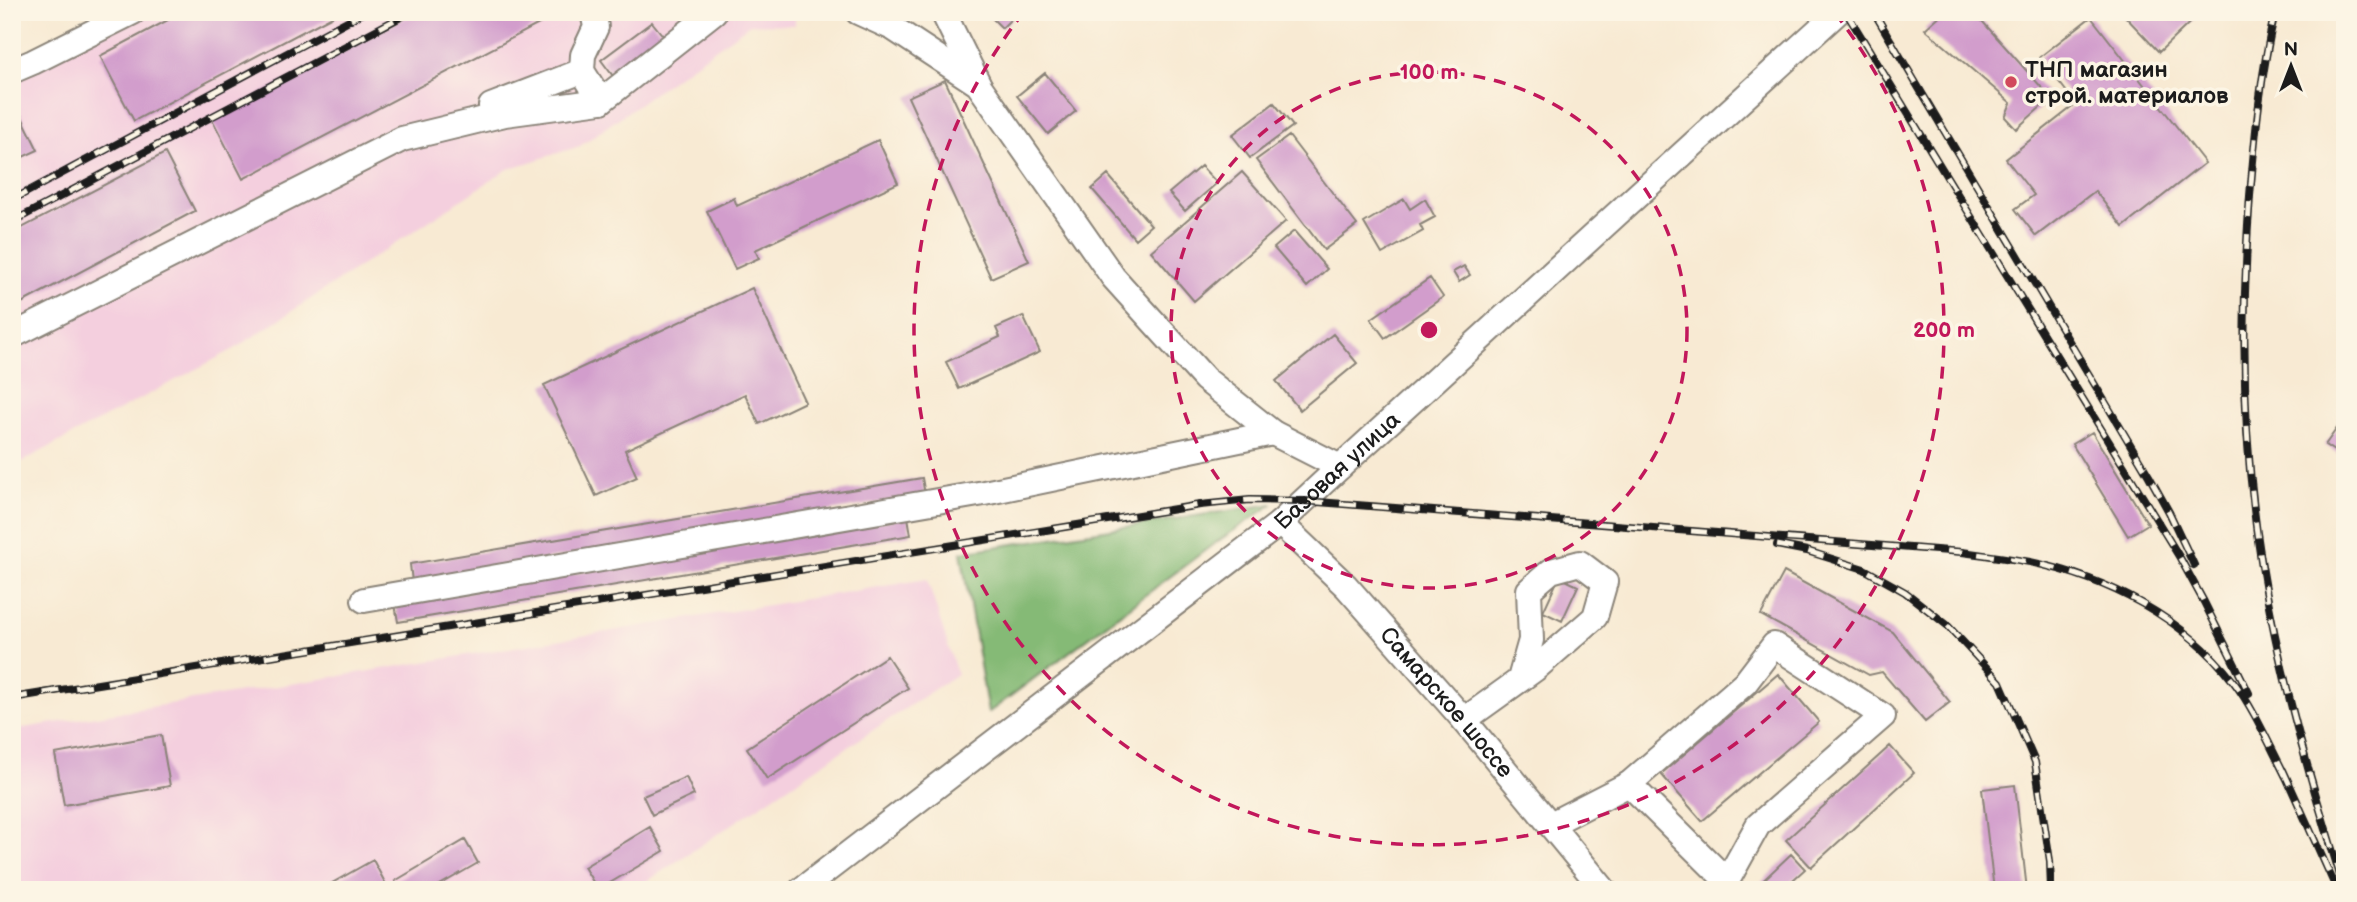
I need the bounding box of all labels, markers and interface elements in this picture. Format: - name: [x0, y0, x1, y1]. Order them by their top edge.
- north arrow: [2256, 32, 2326, 102]
- text: N: [2284, 39, 2298, 62]
- place label: ТНП магазин строй. материалов: [2025, 56, 2229, 110]
- text: 100 m: [1400, 60, 1458, 85]
- marker: ТНП магазин строй. материалов: [2003, 74, 2019, 90]
- centre of rings: [1417, 318, 1441, 342]
- text: 200 m: [1913, 318, 1975, 343]
- street label: Базовая улица: [1269, 406, 1406, 536]
- street label: Самарское шоссе: [1373, 621, 1519, 784]

